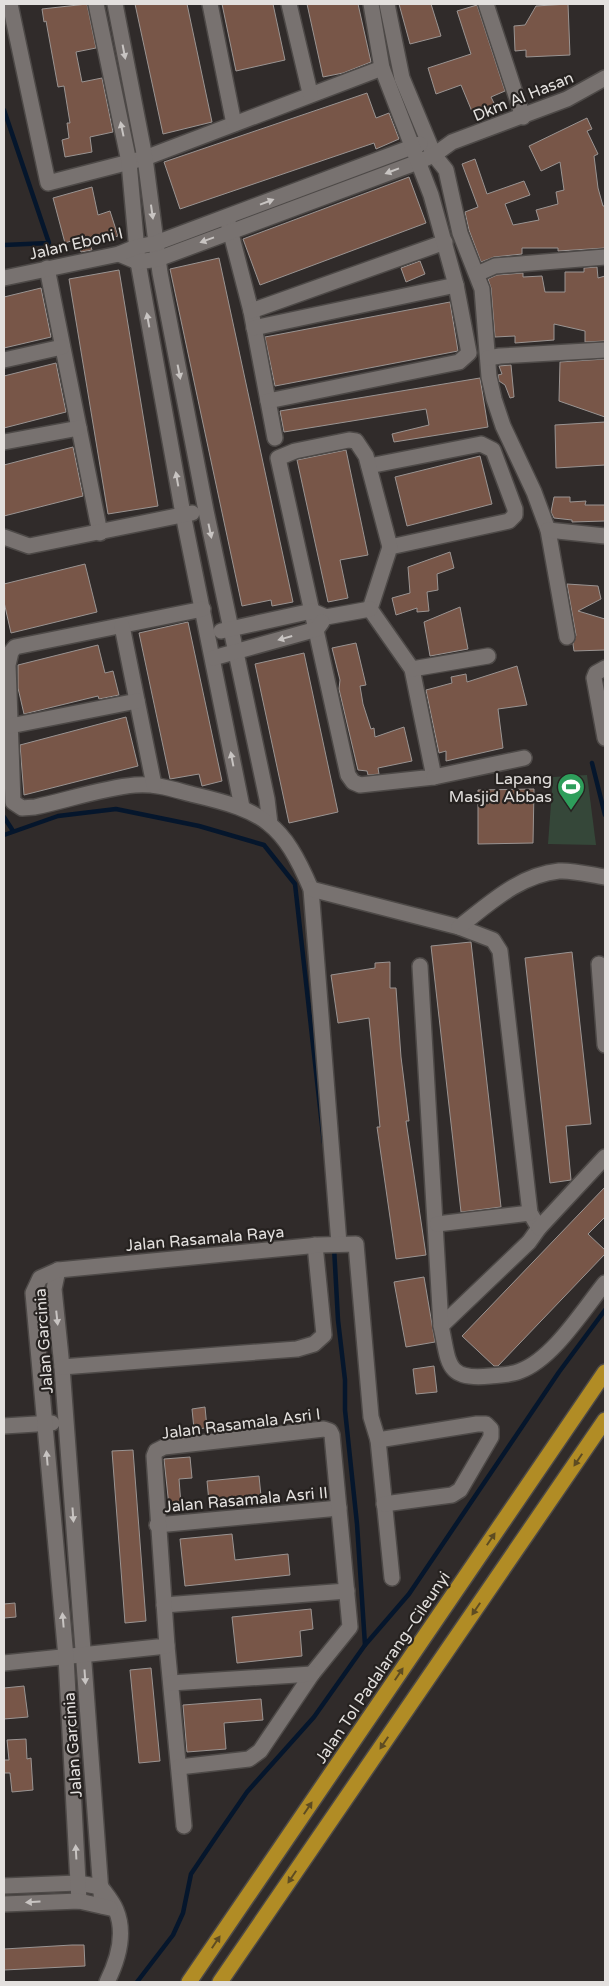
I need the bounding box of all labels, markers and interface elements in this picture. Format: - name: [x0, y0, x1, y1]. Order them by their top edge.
- one-way arrow: [120, 44, 128, 59]
- street label: Dkm Al Hasan: [470, 68, 577, 126]
- one-way arrow: [118, 122, 126, 137]
- one-way arrow: [385, 168, 400, 175]
- one-way arrow: [260, 198, 275, 205]
- one-way arrow: [148, 204, 156, 220]
- street label: Jalan Eboni I: [27, 223, 125, 264]
- one-way arrow: [200, 237, 215, 244]
- one-way arrow: [144, 312, 152, 327]
- one-way arrow: [175, 364, 183, 379]
- one-way arrow: [172, 471, 180, 487]
- one-way arrow: [206, 524, 214, 540]
- one-way arrow: [277, 635, 292, 643]
- one-way arrow: [228, 751, 236, 767]
- place label: Lapang Masjid Abbas: [449, 769, 552, 807]
- sports icon: Lapang Masjid Abbas: [556, 772, 586, 811]
- street label: Jalan Rasamala Raya: [125, 1222, 285, 1256]
- street label: Jalan Garcinia: [30, 1288, 58, 1394]
- one-way arrow: [53, 1310, 61, 1326]
- street label: Jalan Rasamala Asri I: [161, 1404, 322, 1444]
- one-way arrow: [43, 1450, 51, 1466]
- one-way arrow: [573, 1453, 583, 1467]
- street label: Jalan Rasamala Asri II: [163, 1483, 329, 1517]
- one-way arrow: [69, 1507, 77, 1523]
- one-way arrow: [486, 1533, 496, 1546]
- street label: Jalan Tol Padalarang–Cileunyi: [311, 1568, 455, 1767]
- one-way arrow: [471, 1602, 481, 1615]
- one-way arrow: [58, 1612, 66, 1628]
- one-way arrow: [394, 1667, 404, 1680]
- one-way arrow: [81, 1669, 89, 1685]
- street label: Jalan Garcinia: [59, 1692, 87, 1798]
- one-way arrow: [379, 1736, 389, 1749]
- one-way arrow: [303, 1801, 313, 1815]
- one-way arrow: [72, 1844, 80, 1860]
- one-way arrow: [287, 1870, 297, 1883]
- one-way arrow: [25, 1899, 41, 1907]
- one-way arrow: [211, 1935, 221, 1949]

